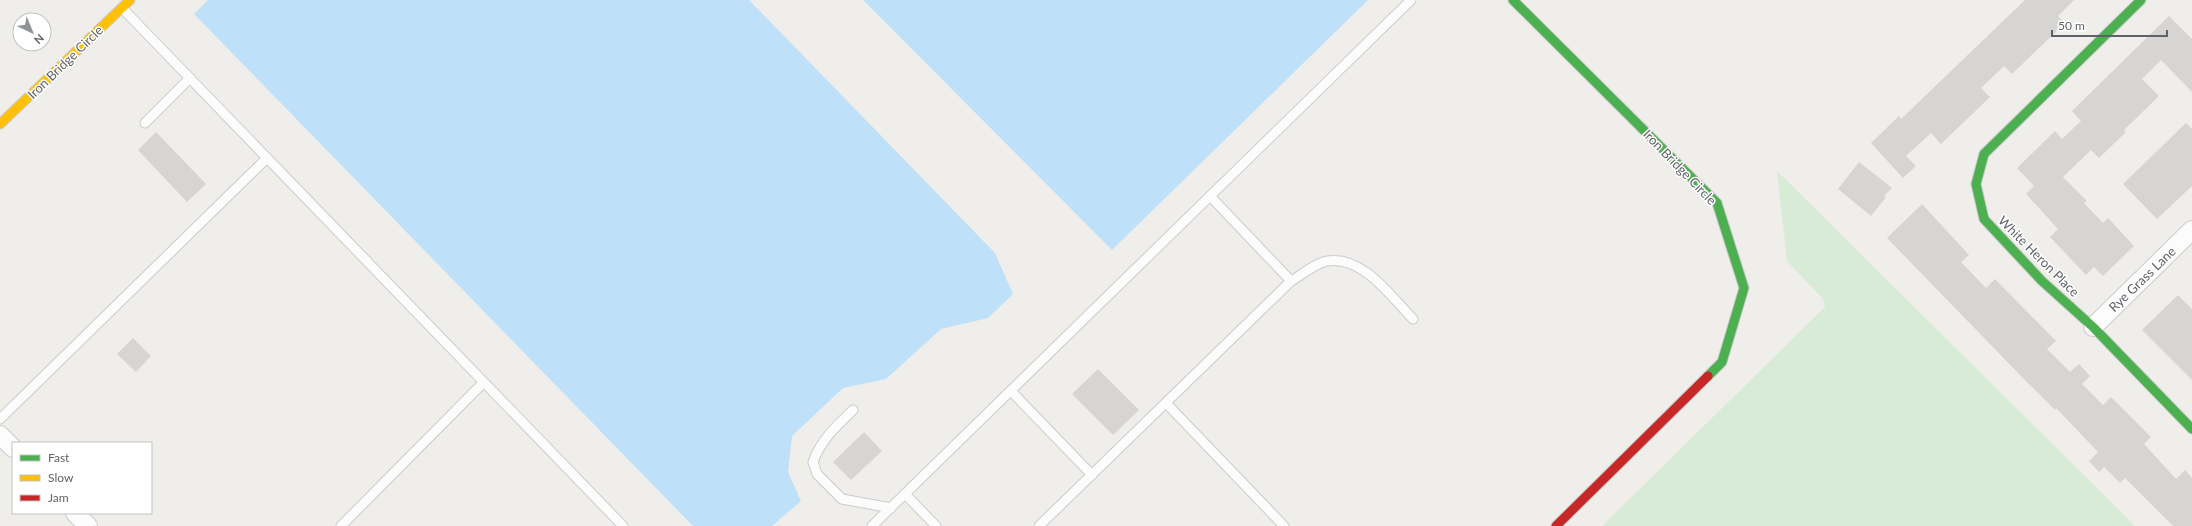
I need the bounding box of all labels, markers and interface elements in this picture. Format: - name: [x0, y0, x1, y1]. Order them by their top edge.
- north arrow: [12, 12, 52, 52]
- scale bar: [2052, 12, 2167, 38]
- text: 50 m: [2058, 18, 2085, 33]
- street label: Iron Bridge Circle: [24, 22, 106, 102]
- text: N: [32, 32, 47, 47]
- street label: Iron Bridge Circle: [1640, 126, 1720, 208]
- street label: White Heron Place: [1995, 212, 2083, 300]
- street label: Rye Grass Lane: [2105, 243, 2179, 315]
- legend: [12, 442, 152, 514]
- text: Fast: [48, 450, 70, 465]
- text: Slow: [48, 470, 74, 485]
- text: Jam: [48, 490, 69, 505]

